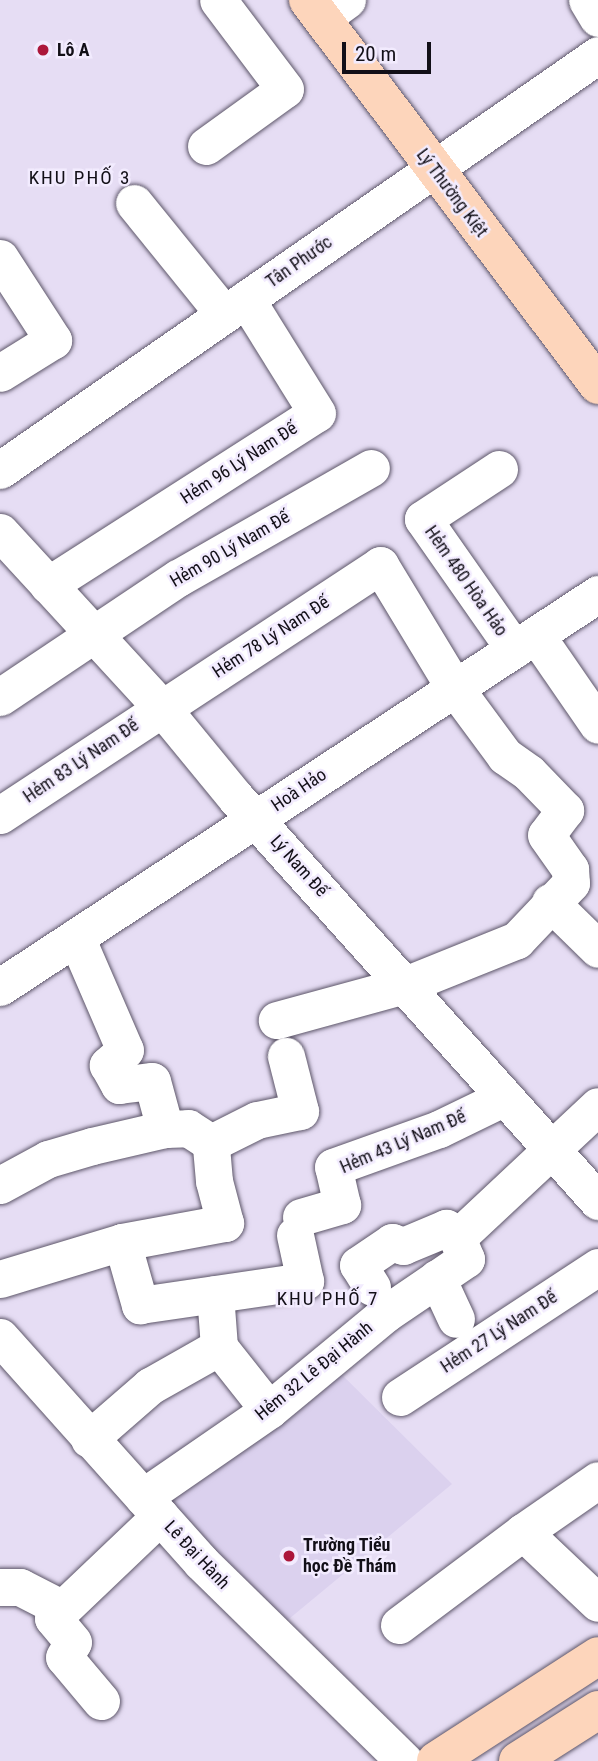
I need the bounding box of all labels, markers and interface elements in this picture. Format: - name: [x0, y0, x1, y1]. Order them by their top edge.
- scale bar: [346, 28, 435, 72]
- place label: Lô A: [57, 39, 89, 61]
- marker: Lô A: [35, 42, 51, 58]
- text: 20 m: [355, 42, 396, 66]
- street label: Lý Thường Kiệt: [412, 144, 492, 242]
- district label: KHU PHỐ 3: [30, 167, 130, 189]
- street label: Tân Phước: [262, 231, 336, 293]
- street label: Hẻm 96 Lý Nam Đế: [177, 417, 301, 509]
- street label: Hẻm 90 Lý Nam Đế: [166, 506, 294, 592]
- street label: Hẻm 480 Hòa Hảo: [420, 522, 512, 640]
- street label: Hẻm 78 Lý Nam Đế: [209, 591, 333, 683]
- street label: Hẻm 83 Lý Nam Đế: [19, 714, 143, 808]
- street label: Hoà Hảo: [267, 764, 331, 816]
- street label: Lý Nam Đế: [266, 831, 332, 901]
- street label: Hẻm 43 Lý Nam Đế: [337, 1106, 469, 1178]
- street label: Hẻm 27 Lý Nam Đế: [437, 1286, 561, 1378]
- district label: KHU PHỐ 7: [278, 1288, 378, 1310]
- street label: Hẻm 32 Lê Đại Hành: [251, 1317, 377, 1425]
- street label: Lê Đại Hành: [160, 1516, 234, 1594]
- place label: Trường Tiểu học Đề Thám: [303, 1535, 397, 1578]
- marker: Trường Tiểu học Đề Thám: [281, 1548, 297, 1564]

